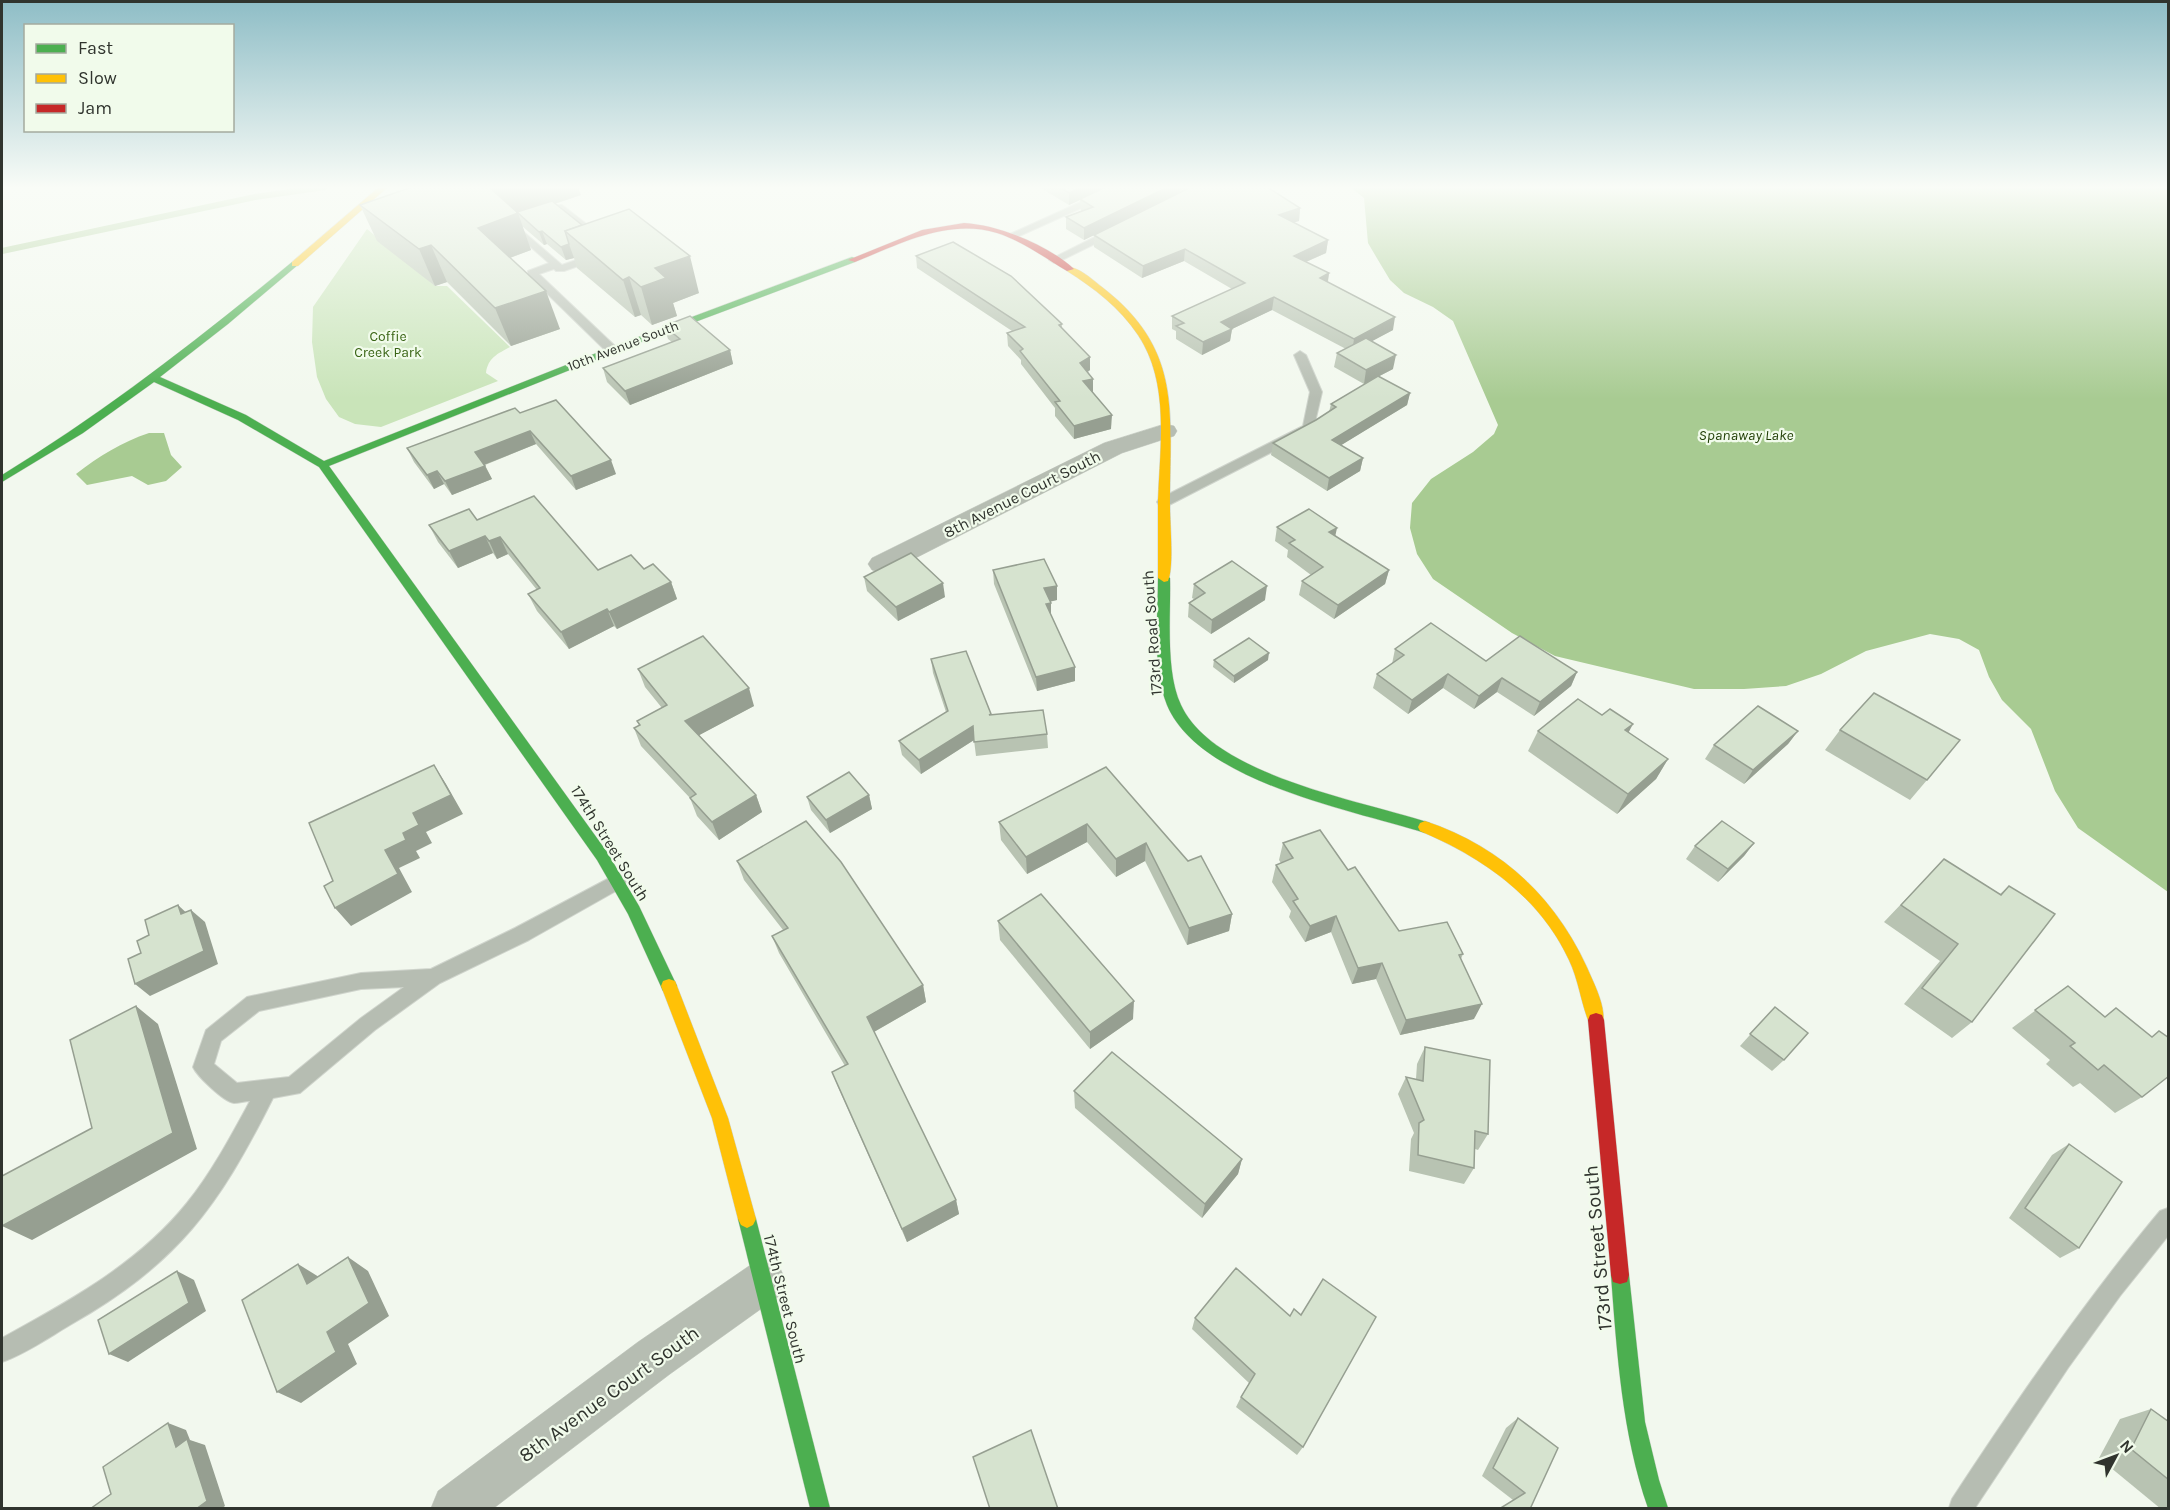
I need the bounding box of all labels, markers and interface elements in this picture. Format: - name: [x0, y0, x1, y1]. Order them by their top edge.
- legend: [24, 24, 234, 132]
- text: Fast: [78, 37, 113, 59]
- text: Slow: [78, 67, 117, 89]
- text: Jam: [78, 97, 112, 119]
- street label: 10th Avenue South: [565, 317, 681, 375]
- park label: Coffie Creek Park: [354, 328, 422, 361]
- water label: Spanaway Lake: [1699, 426, 1794, 444]
- street label: 8th Avenue Court South: [940, 446, 1104, 542]
- street label: 173rd Road South: [1138, 570, 1166, 696]
- street label: 174th Street South: [567, 782, 653, 904]
- street label: 173rd Street South: [1579, 1164, 1617, 1332]
- street label: 174th Street South: [760, 1232, 810, 1366]
- street label: 8th Avenue Court South: [515, 1321, 703, 1467]
- north arrow: [2086, 1426, 2146, 1486]
- text: N: [2116, 1436, 2138, 1457]

